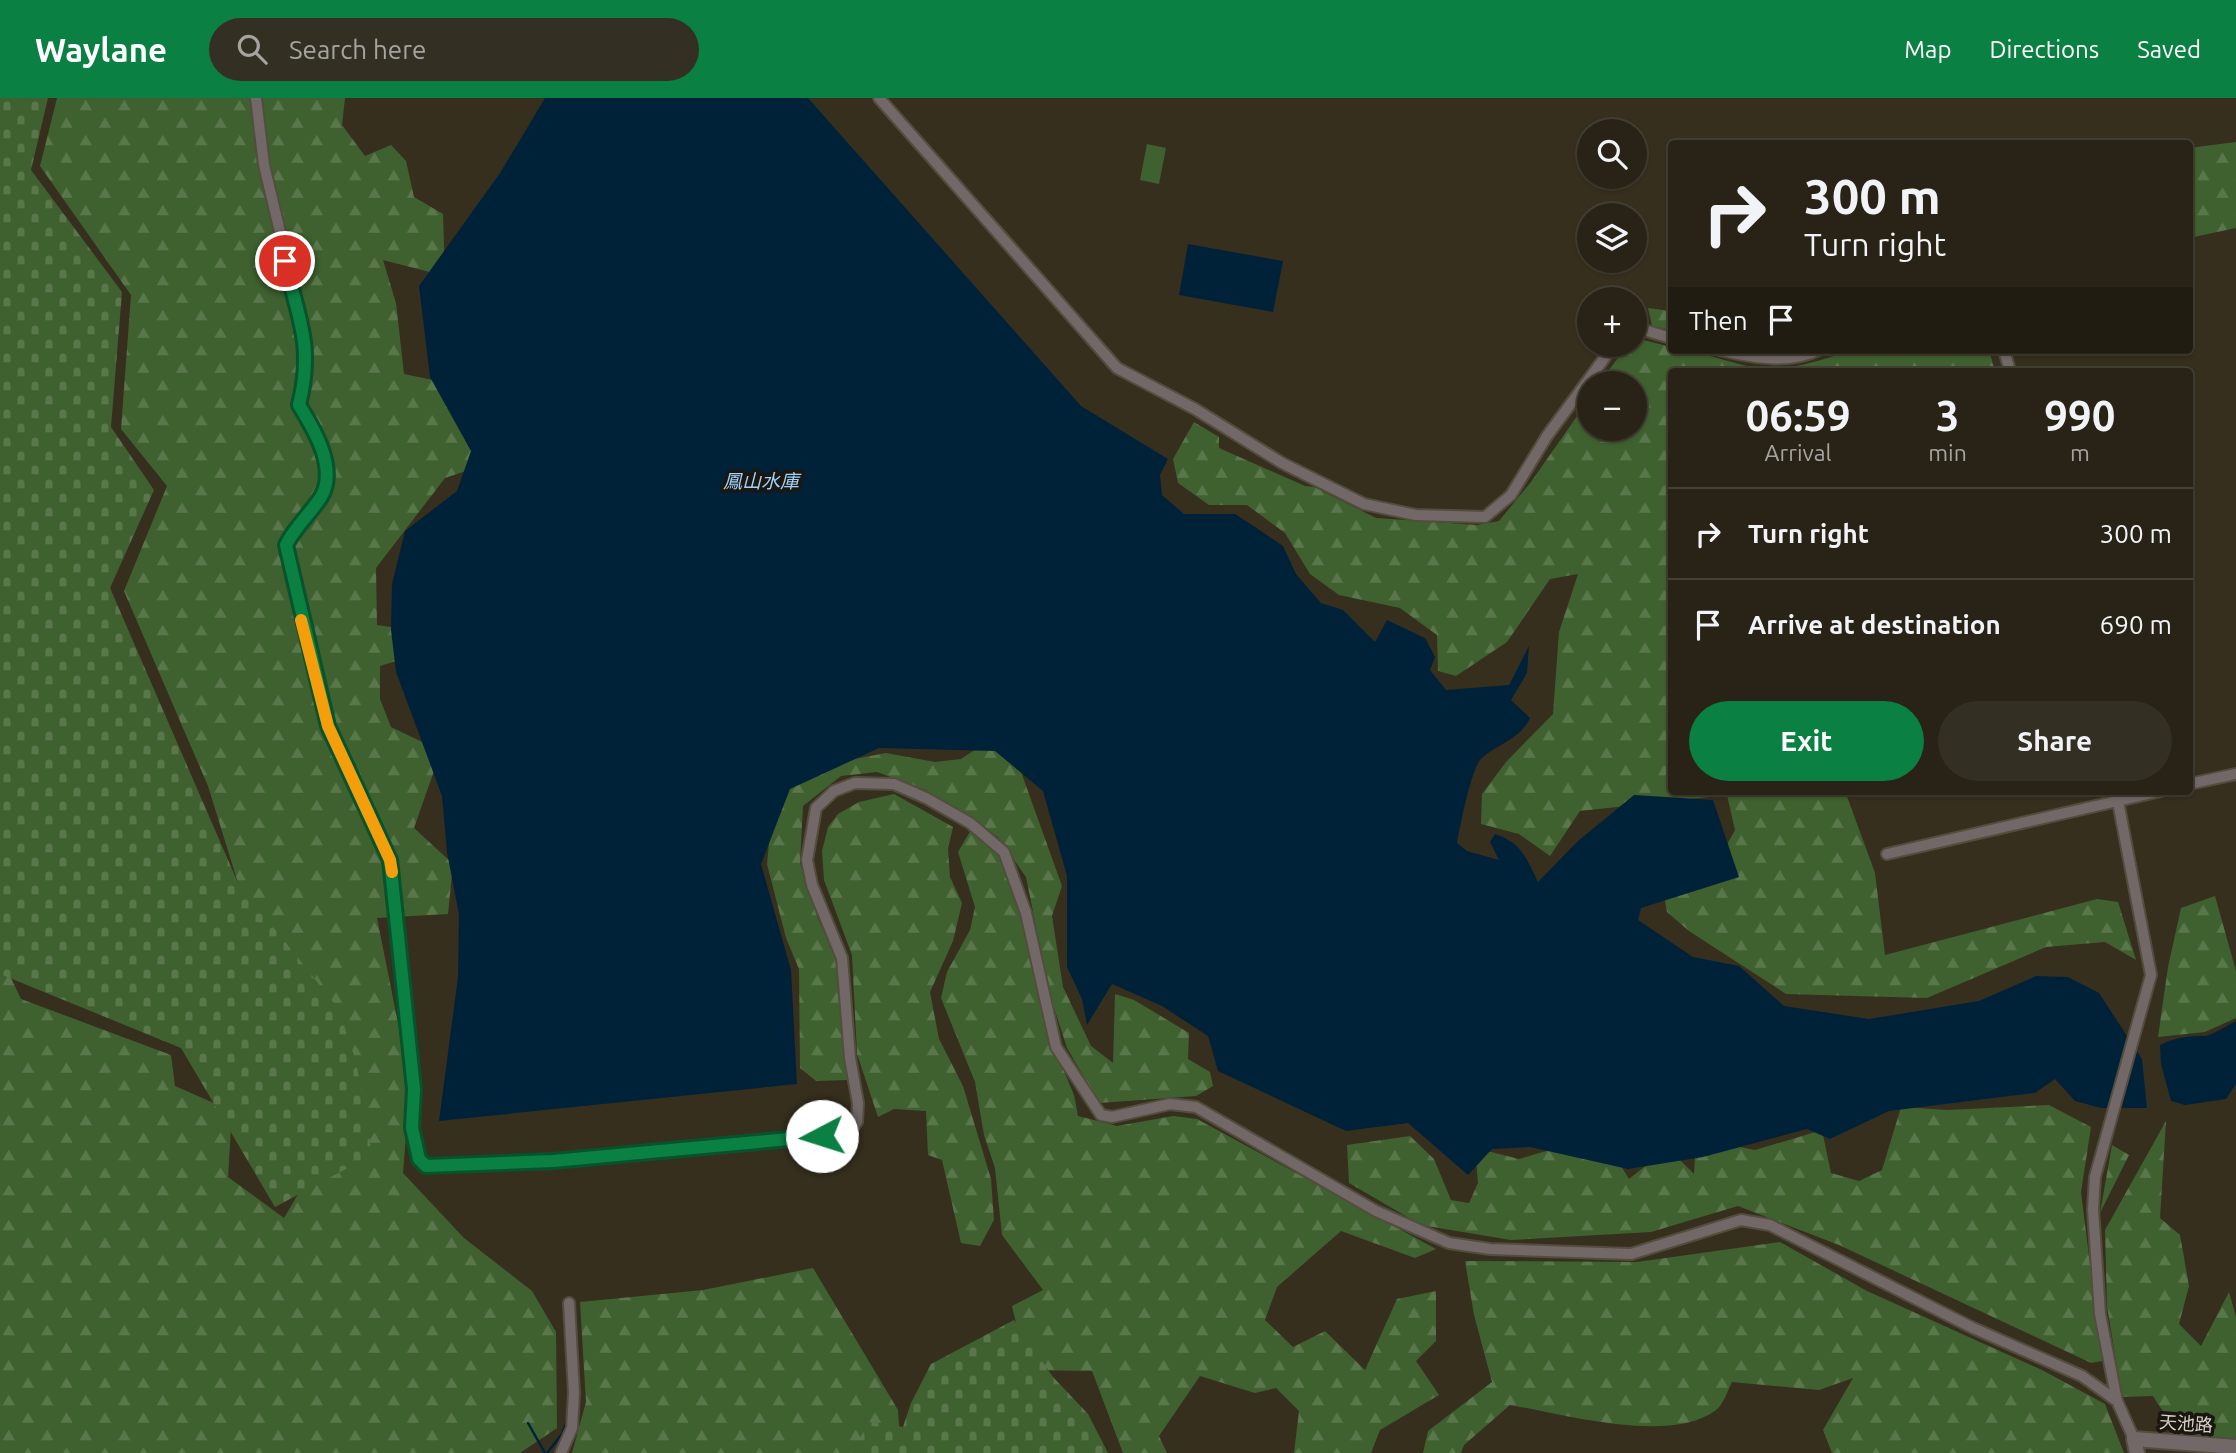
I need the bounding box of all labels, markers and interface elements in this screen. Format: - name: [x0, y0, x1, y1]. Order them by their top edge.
- search box: [209, 18, 699, 81]
- icon: search: [233, 30, 271, 68]
- text: Waylane: [35, 31, 167, 68]
- text: Search here: [289, 35, 426, 64]
- text: Map: [1904, 36, 1951, 63]
- text: Directions: [1989, 36, 2099, 63]
- text: Saved: [2137, 36, 2201, 63]
- map controls: [1577, 119, 1647, 441]
- button: search: [1577, 119, 1647, 189]
- icon: right: [1689, 168, 1780, 259]
- text: 300 m: [1804, 168, 1941, 223]
- button: layers: [1577, 203, 1647, 273]
- text: Turn right: [1804, 226, 1946, 262]
- pin: [255, 231, 315, 291]
- icon: arrive: [266, 242, 304, 280]
- button: +: [1577, 287, 1647, 357]
- icon: arrive: [1762, 301, 1800, 339]
- text: Then: [1689, 306, 1748, 335]
- button: −: [1577, 371, 1647, 441]
- text: 06:59: [1746, 392, 1851, 439]
- text: 3: [1936, 392, 1959, 439]
- text: 990: [2044, 392, 2115, 439]
- text: Arrival: [1765, 440, 1832, 465]
- text: min: [1928, 440, 1967, 465]
- text: m: [2070, 440, 2090, 465]
- water label: 鳳山水庫: [723, 470, 802, 492]
- icon: right: [1689, 515, 1727, 553]
- text: Turn right: [1748, 519, 1869, 548]
- text: 300 m: [2100, 519, 2172, 548]
- icon: arrive: [1689, 606, 1727, 644]
- text: Arrive at destination: [1748, 610, 2001, 639]
- text: 690 m: [2100, 610, 2172, 639]
- button: Exit: [1689, 701, 1924, 781]
- button: Share: [1938, 701, 2172, 781]
- position arrow: [785, 1099, 859, 1173]
- street label: 天池路: [2158, 1411, 2214, 1435]

